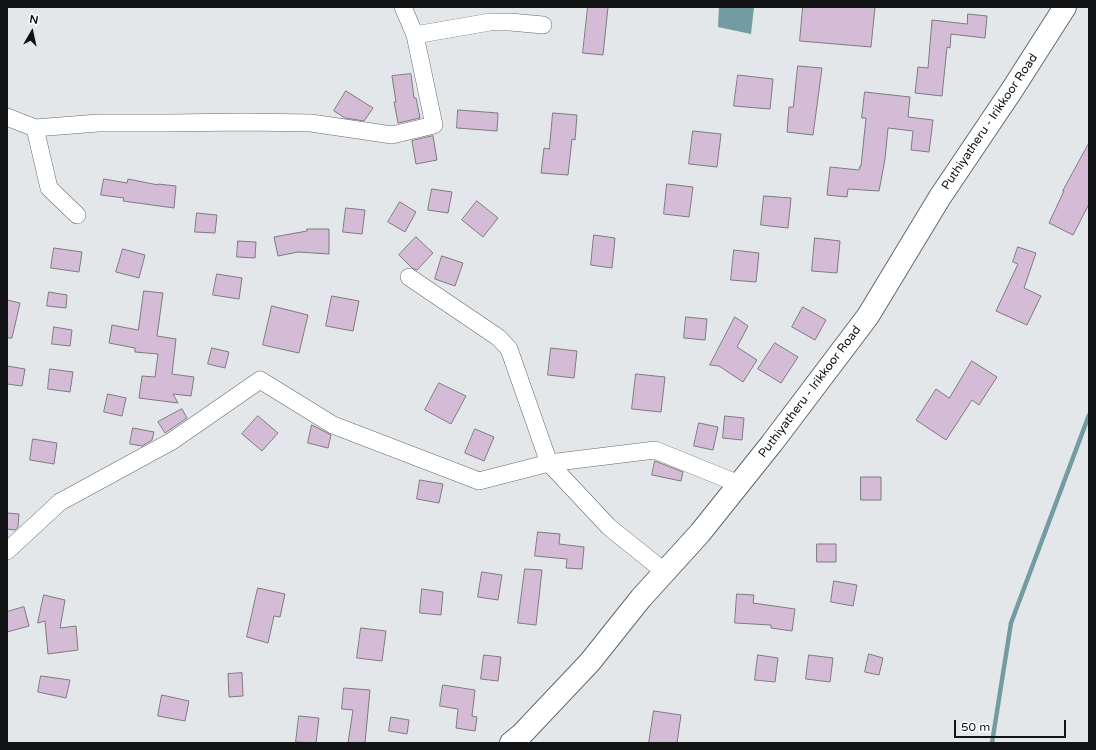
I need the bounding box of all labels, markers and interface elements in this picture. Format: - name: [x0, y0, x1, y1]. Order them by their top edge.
- north arrow: [12, 12, 52, 52]
- text: N: [29, 13, 39, 27]
- street label: Puthiyatheru - Irikkoor Road: [939, 51, 1041, 193]
- street label: Puthiyatheru - Irikkoor Road: [756, 323, 864, 461]
- scale bar: [956, 712, 1068, 738]
- text: 50 m: [961, 720, 990, 734]

